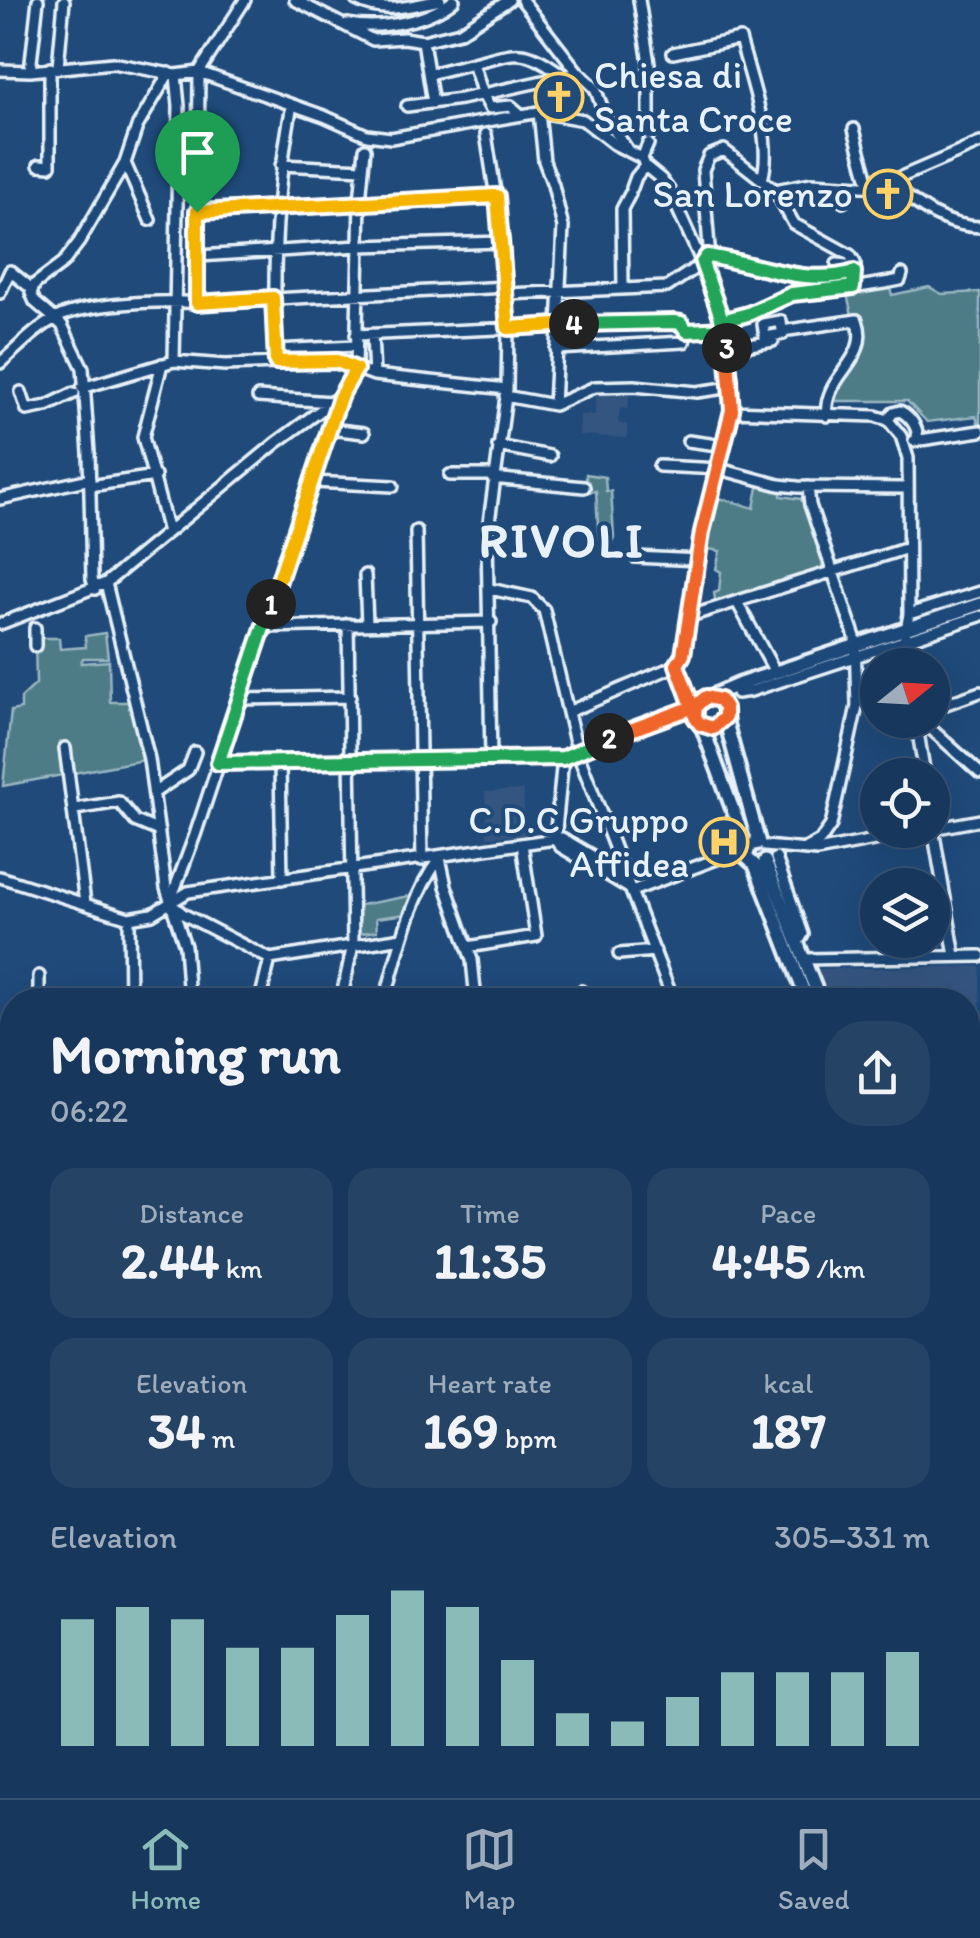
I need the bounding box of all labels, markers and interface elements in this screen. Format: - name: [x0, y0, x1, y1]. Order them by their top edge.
- place label: Chiesa di Santa Croce: [594, 52, 793, 142]
- church icon: Chiesa di Santa Croce: [533, 71, 585, 123]
- pin: [155, 110, 240, 213]
- icon: arrive: [170, 125, 225, 180]
- church icon: San Lorenzo: [862, 168, 914, 220]
- place label: San Lorenzo: [652, 171, 853, 217]
- pin: 4: [549, 299, 599, 349]
- text: 4: [566, 307, 582, 341]
- pin: 3: [702, 323, 752, 373]
- text: 3: [719, 331, 735, 365]
- district label: RIVOLI: [479, 511, 645, 569]
- pin: 1: [246, 579, 296, 629]
- text: 1: [265, 587, 278, 621]
- north arrow: [860, 648, 950, 738]
- map controls: [860, 648, 950, 958]
- pin: 2: [584, 713, 634, 763]
- text: 2: [602, 721, 616, 755]
- button: locate: [860, 758, 950, 848]
- place label: C.D.C Gruppo Affidea: [468, 797, 689, 887]
- hospital icon: C.D.C Gruppo Affidea: [698, 816, 750, 868]
- button: layers: [860, 868, 950, 958]
- text: Morning run: [50, 1021, 341, 1087]
- button: share: [825, 1021, 930, 1126]
- text: 06:22: [50, 1092, 128, 1130]
- text: Distance: [139, 1196, 244, 1230]
- text: Time: [460, 1196, 520, 1230]
- text: Pace: [760, 1196, 816, 1230]
- text: 2.44: [121, 1230, 219, 1291]
- text: 11:35: [434, 1230, 546, 1291]
- text: 4:45: [711, 1230, 810, 1291]
- text: km: [219, 1251, 263, 1285]
- text: /km: [810, 1251, 865, 1285]
- text: Elevation: [136, 1366, 247, 1400]
- text: Heart rate: [428, 1366, 552, 1400]
- text: kcal: [763, 1366, 813, 1400]
- text: 34: [148, 1400, 205, 1461]
- text: 169: [423, 1400, 499, 1461]
- text: 187: [751, 1400, 826, 1461]
- text: m: [205, 1421, 235, 1455]
- text: bpm: [499, 1421, 557, 1455]
- text: Elevation: [50, 1518, 177, 1556]
- text: 305–331 m: [774, 1518, 930, 1556]
- tab: Home: [131, 1822, 201, 1916]
- tab: Map: [462, 1822, 517, 1916]
- tab: Saved: [778, 1822, 850, 1916]

